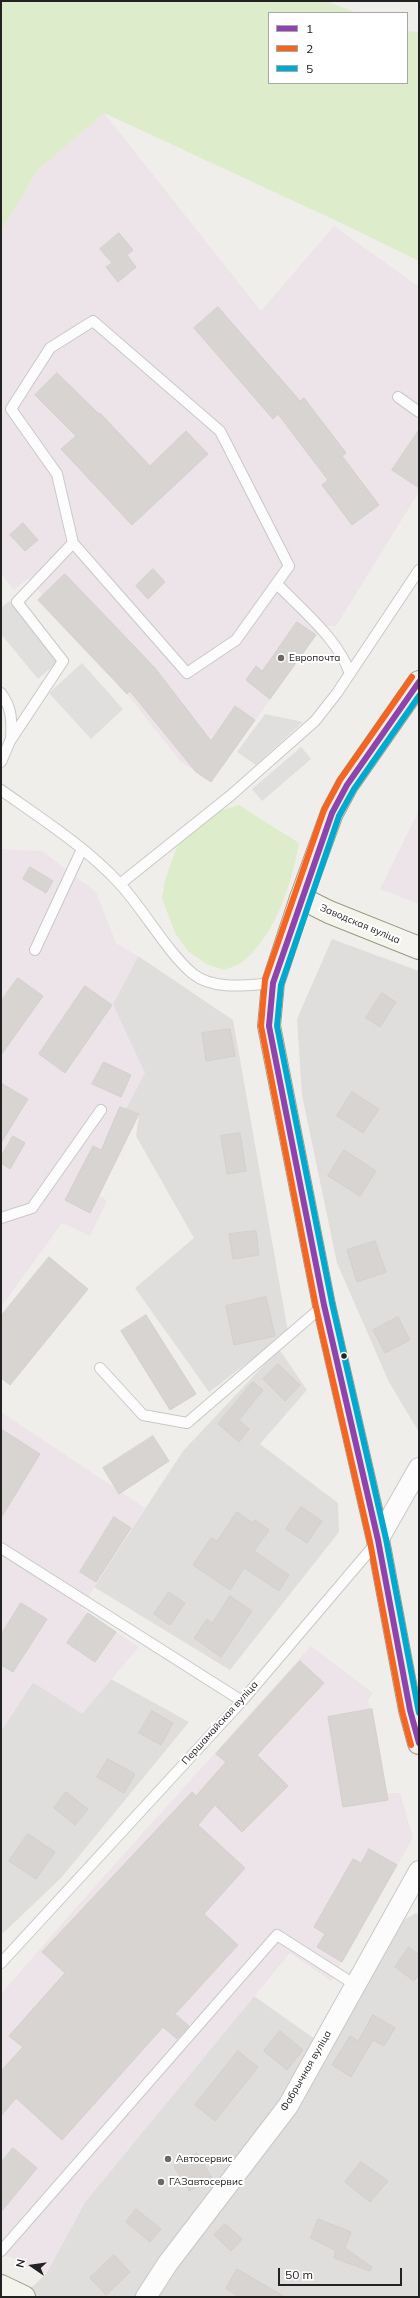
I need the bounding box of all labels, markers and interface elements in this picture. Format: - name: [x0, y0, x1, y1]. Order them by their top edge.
- legend: [268, 12, 408, 84]
- text: 1: [306, 21, 313, 36]
- text: 2: [306, 41, 313, 56]
- text: 5: [306, 61, 313, 76]
- place label: Европочта: [289, 652, 340, 664]
- marker: Европочта: [276, 653, 286, 663]
- street label: Заводская вуліца: [318, 902, 402, 946]
- unlabelled marker: [339, 1351, 349, 1361]
- street label: Першамайская вуліца: [179, 1679, 261, 1767]
- street label: Фабрычная вуліца: [278, 2029, 334, 2113]
- place label: Автосервис: [176, 2153, 233, 2165]
- marker: Автосервис: [163, 2154, 173, 2164]
- place label: ГАЗавтосервис: [169, 2176, 243, 2188]
- marker: ГАЗавтосервис: [156, 2177, 166, 2187]
- north arrow: [12, 2246, 52, 2286]
- text: N: [13, 2258, 28, 2269]
- scale bar: [280, 2260, 404, 2286]
- text: 50 m: [285, 2267, 313, 2282]

